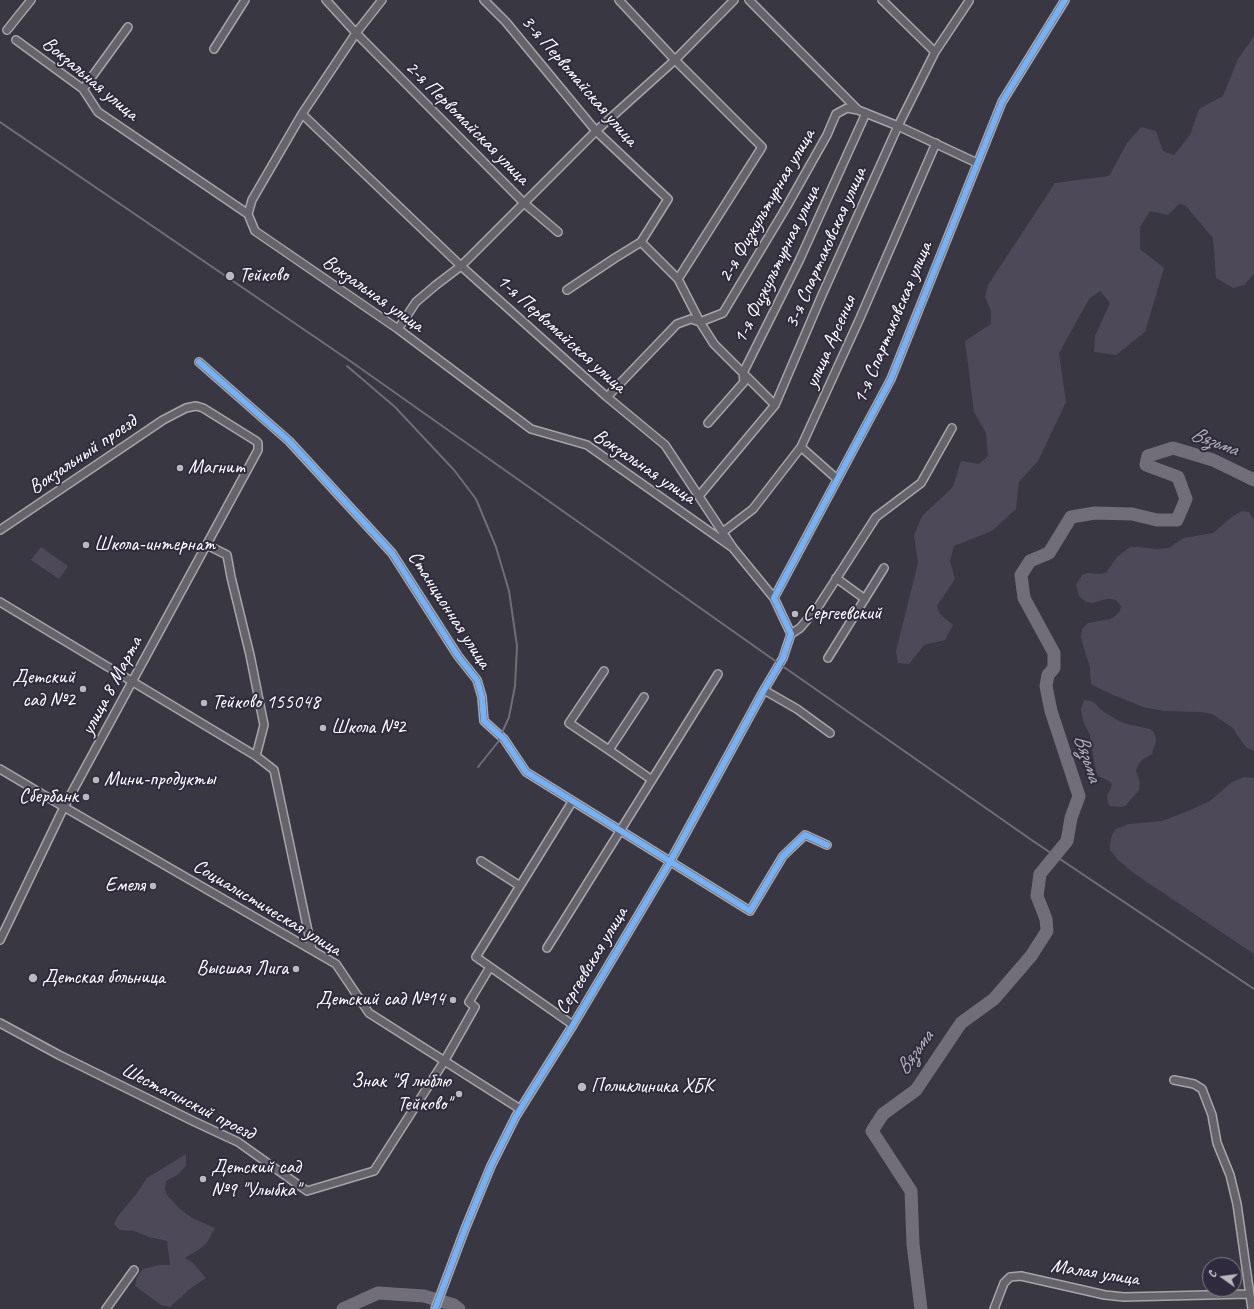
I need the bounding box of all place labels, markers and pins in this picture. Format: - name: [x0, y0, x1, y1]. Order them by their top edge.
- place label: Тейково: [239, 264, 288, 288]
- marker: Тейково: [224, 270, 236, 282]
- place label: Магнит: [188, 456, 245, 480]
- marker: Магнит: [175, 463, 185, 473]
- place label: Школа-интернат: [94, 533, 215, 557]
- marker: Школа-интернат: [81, 540, 91, 550]
- place label: Сергеевский: [803, 602, 882, 626]
- marker: Сергеевский: [790, 609, 800, 619]
- place label: Детский сад №2: [12, 666, 75, 713]
- marker: Детский сад №2: [78, 684, 88, 694]
- place label: Тейково 155048: [212, 691, 320, 715]
- marker: Тейково 155048: [199, 698, 209, 708]
- place label: Школа №2: [331, 716, 405, 740]
- marker: Школа №2: [318, 723, 328, 733]
- place label: Мини-продукты: [104, 768, 215, 792]
- marker: Мини-продукты: [91, 775, 101, 785]
- place label: Сбербанк: [19, 785, 78, 809]
- marker: Сбербанк: [81, 792, 91, 802]
- place label: Емеля: [105, 874, 145, 898]
- marker: Емеля: [148, 881, 158, 891]
- place label: Высшая Лига: [196, 957, 288, 981]
- marker: Высшая Лига: [291, 964, 301, 974]
- place label: Детская больница: [42, 966, 165, 990]
- marker: Детская больница: [27, 972, 39, 984]
- place label: Детский сад №14: [316, 988, 445, 1012]
- marker: Детский сад №14: [448, 995, 458, 1005]
- place label: Знак "Я люблю Тейково": [351, 1070, 451, 1117]
- place label: Поликлиника ХБК: [591, 1075, 713, 1099]
- marker: Поликлиника ХБК: [576, 1081, 588, 1093]
- marker: Знак "Я люблю Тейково": [454, 1089, 464, 1099]
- place label: Детский сад №9 "Улыбка": [211, 1156, 301, 1203]
- marker: Детский сад №9 "Улыбка": [198, 1174, 208, 1184]

